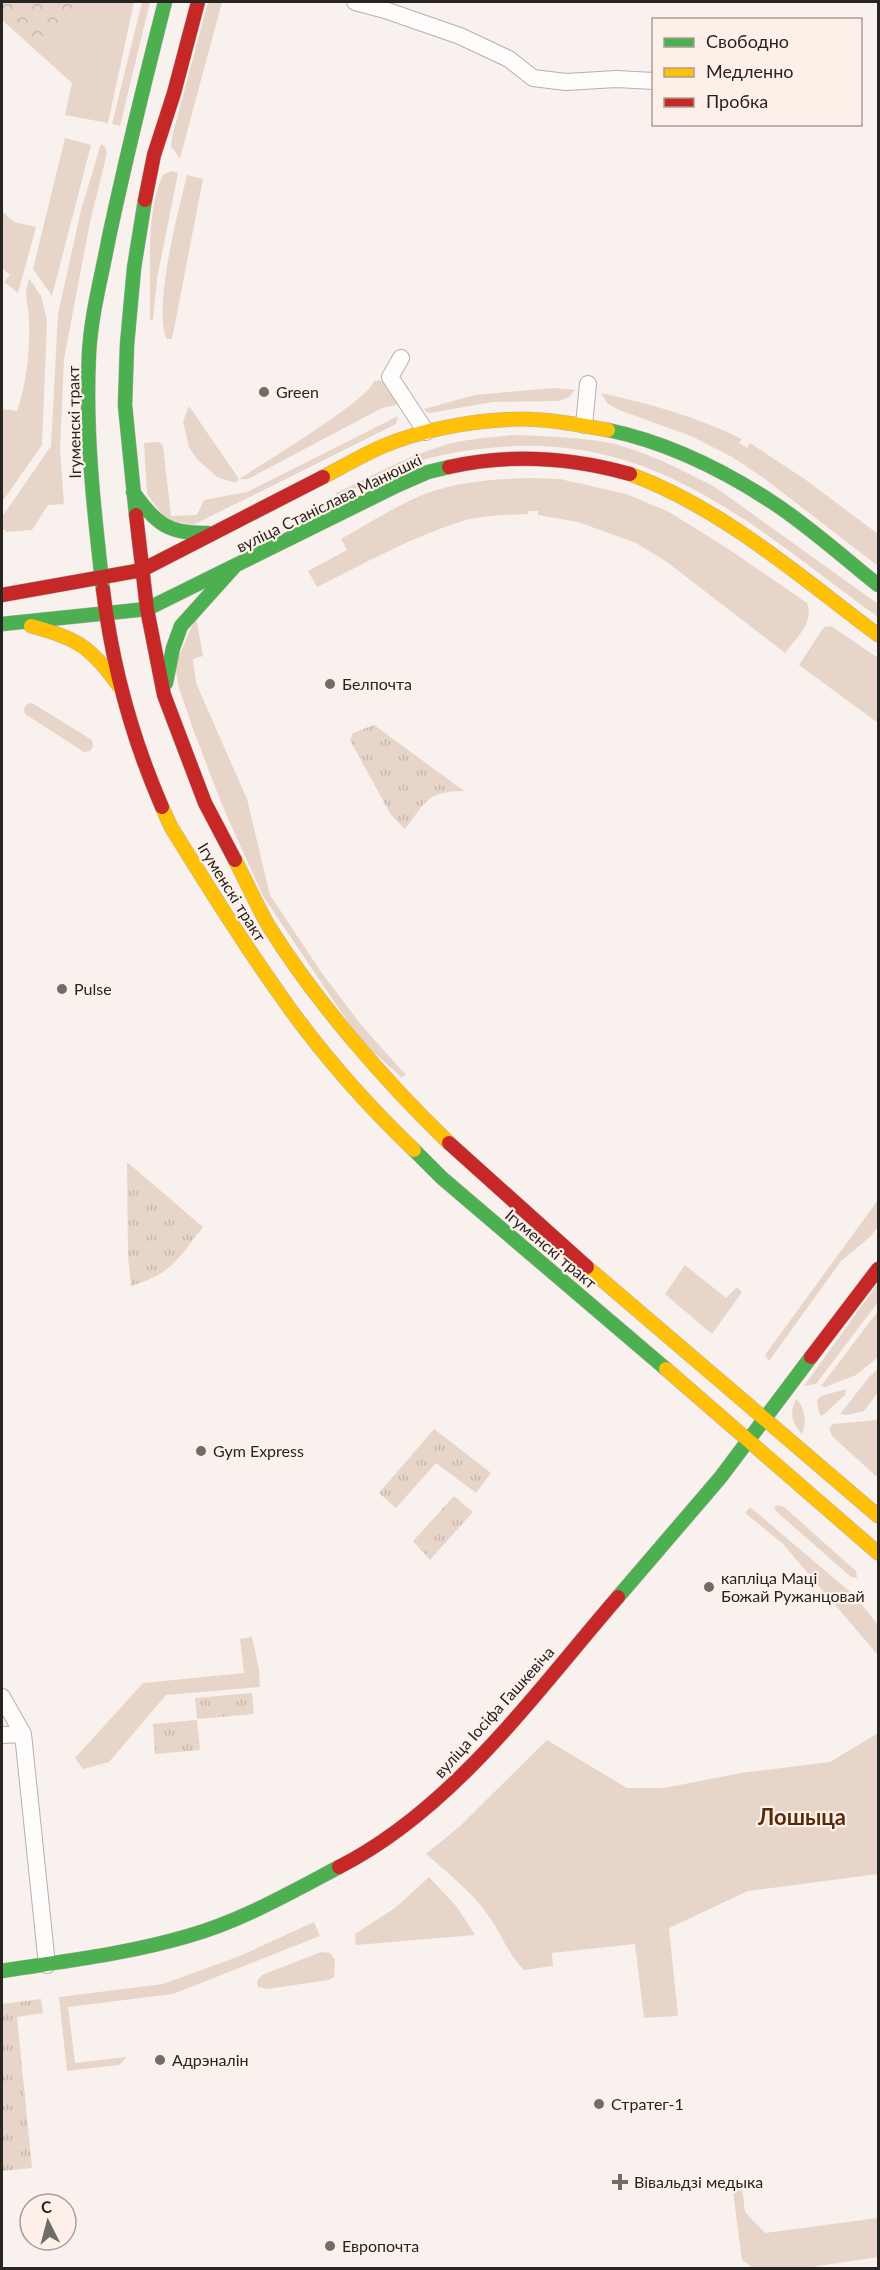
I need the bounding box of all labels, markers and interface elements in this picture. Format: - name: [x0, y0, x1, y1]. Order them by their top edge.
- legend: [652, 18, 862, 126]
- text: Свободно: [706, 30, 789, 52]
- text: Медленно: [706, 60, 794, 82]
- text: Пробка: [706, 90, 768, 112]
- street label: Ігуменскі тракт: [63, 365, 84, 479]
- place label: Green: [276, 382, 319, 401]
- marker: Green: [257, 385, 271, 399]
- street label: вуліца Станіслава Манюшкі: [233, 449, 424, 556]
- place label: Белпочта: [342, 674, 412, 693]
- marker: Белпочта: [323, 677, 337, 691]
- street label: Ігуменскі тракт: [194, 839, 270, 945]
- place label: Pulse: [74, 979, 112, 998]
- marker: Pulse: [55, 982, 69, 996]
- street label: Ігуменскі тракт: [502, 1205, 601, 1292]
- place label: Gym Express: [213, 1441, 304, 1460]
- marker: Gym Express: [194, 1444, 208, 1458]
- place label: капліца Маці Божай Ружанцовай: [721, 1568, 865, 1605]
- marker: капліца Маці Божай Ружанцовай: [702, 1580, 716, 1594]
- street label: вуліца Іосіфа Гашкевіча: [430, 1642, 558, 1781]
- district label: Лошыца: [757, 1803, 846, 1830]
- place label: Адрэналін: [172, 2050, 249, 2069]
- marker: Адрэналін: [153, 2053, 167, 2067]
- place label: Стратег-1: [611, 2094, 684, 2113]
- marker: Стратег-1: [592, 2097, 606, 2111]
- place label: Вівальдзі медыка: [634, 2172, 763, 2191]
- marker: Вівальдзі медыка: [611, 2173, 629, 2191]
- north arrow: [18, 2192, 78, 2252]
- text: С: [40, 2197, 53, 2217]
- place label: Европочта: [342, 2236, 419, 2255]
- marker: Европочта: [323, 2239, 337, 2253]

